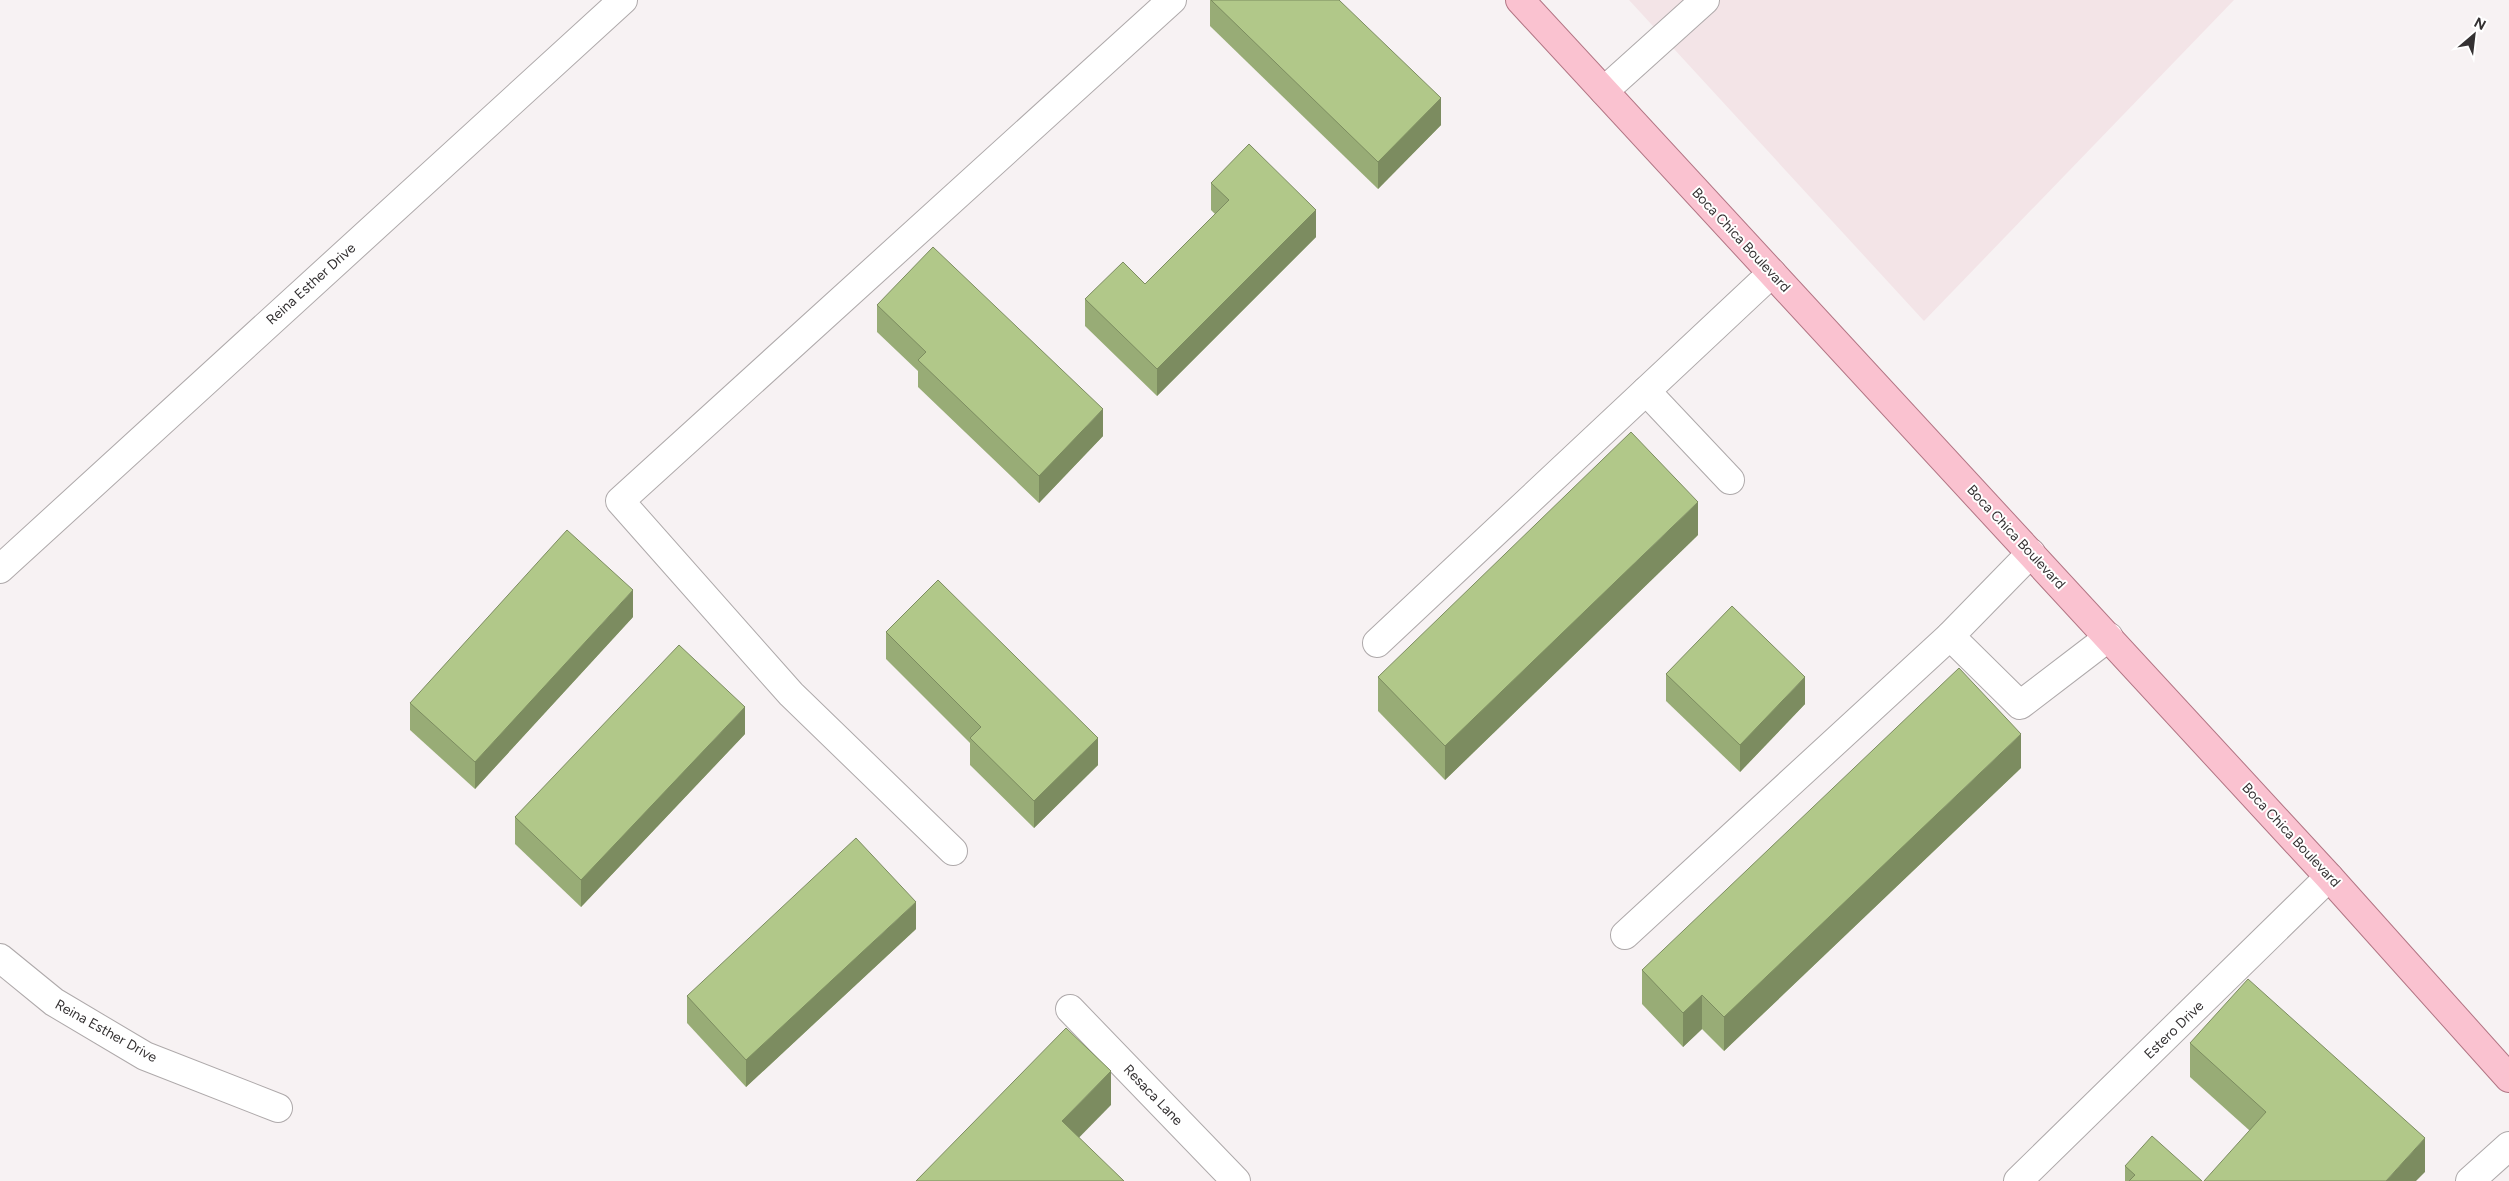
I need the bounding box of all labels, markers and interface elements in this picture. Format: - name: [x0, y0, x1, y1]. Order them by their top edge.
- north arrow: [2449, 10, 2499, 60]
- text: N: [2471, 14, 2489, 34]
- street label: Boca Chica Boulevard: [1688, 184, 1794, 296]
- street label: Reina Esther Drive: [263, 239, 359, 329]
- street label: Boca Chica Boulevard: [1963, 481, 2069, 593]
- street label: Boca Chica Boulevard: [2238, 779, 2344, 891]
- street label: Reina Esther Drive: [52, 996, 160, 1066]
- street label: Estero Drive: [2141, 997, 2208, 1063]
- street label: Resaca Lane: [1120, 1061, 1186, 1129]

